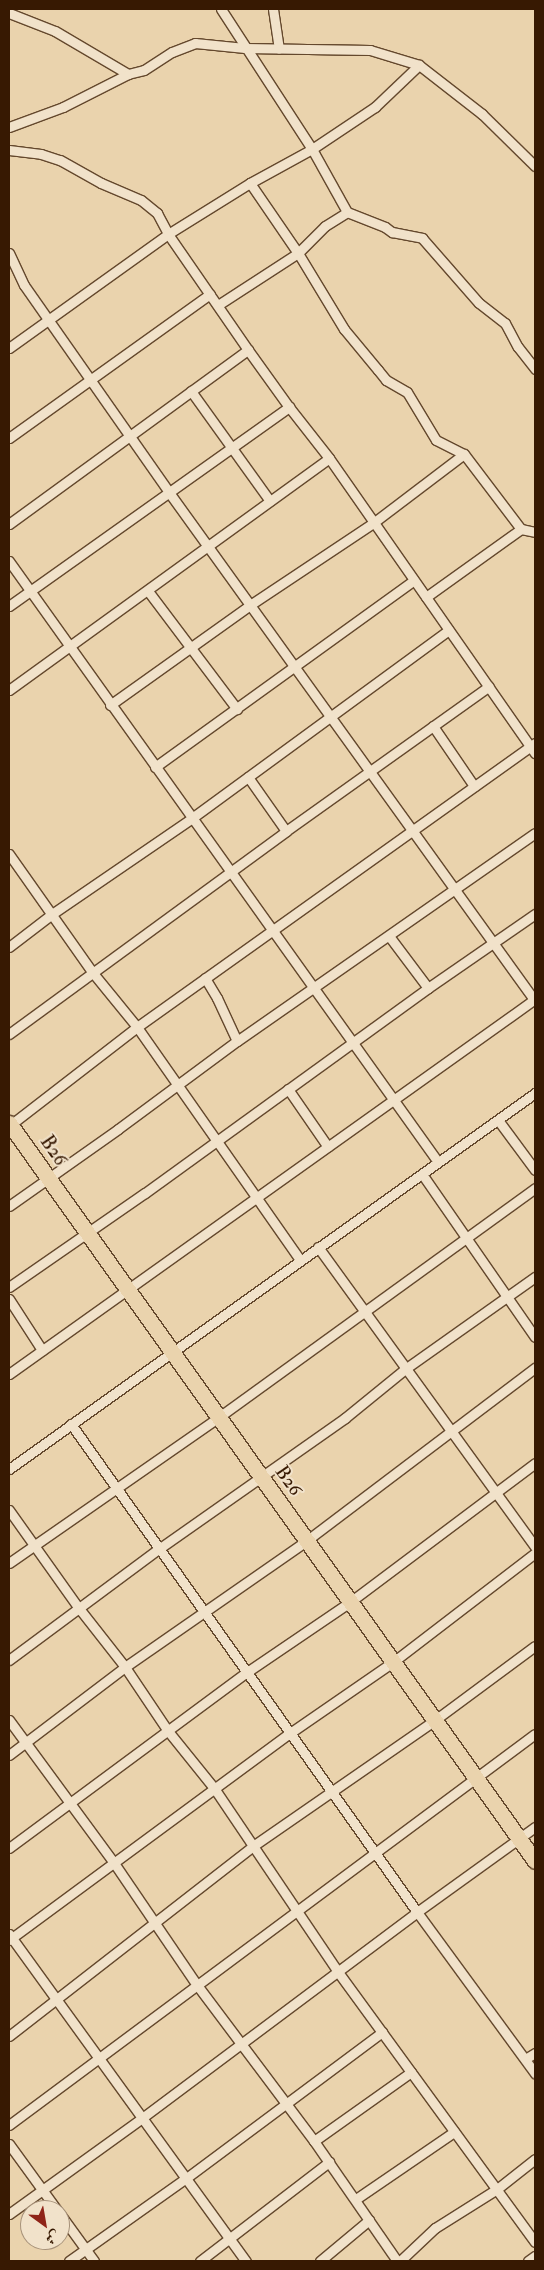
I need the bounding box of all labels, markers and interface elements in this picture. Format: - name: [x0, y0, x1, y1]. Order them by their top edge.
- street label: B26: [35, 1131, 71, 1171]
- street label: B26: [270, 1461, 306, 1501]
- north arrow: [20, 2200, 70, 2250]
- text: ش: [42, 2226, 63, 2248]

